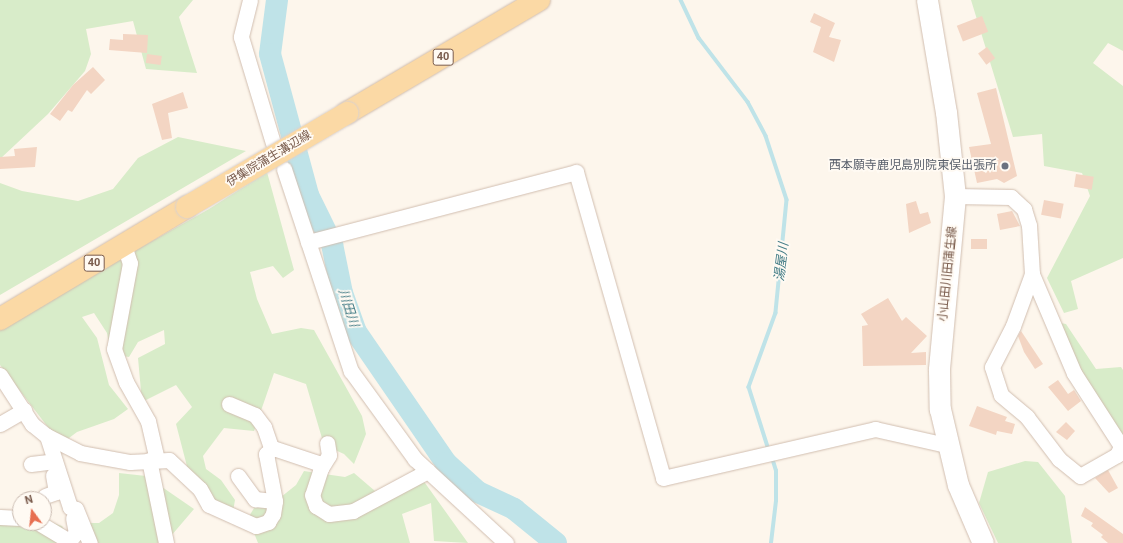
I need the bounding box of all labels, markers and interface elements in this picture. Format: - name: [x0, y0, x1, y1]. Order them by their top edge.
- road number: 40: [432, 48, 454, 66]
- street label: 伊集院蒲生溝辺線: [224, 128, 314, 190]
- place label: 西本願寺鹿児島別院東俣出張所: [829, 159, 997, 173]
- marker: 西本願寺鹿児島別院東俣出張所: [1000, 161, 1010, 171]
- street label: 小山田川田蒲生線: [936, 226, 960, 322]
- water label: 湯屋川: [772, 242, 792, 282]
- road number: 40: [83, 254, 105, 272]
- water label: 川田川: [335, 287, 361, 329]
- north arrow: [12, 491, 52, 531]
- text: N: [24, 493, 34, 507]

